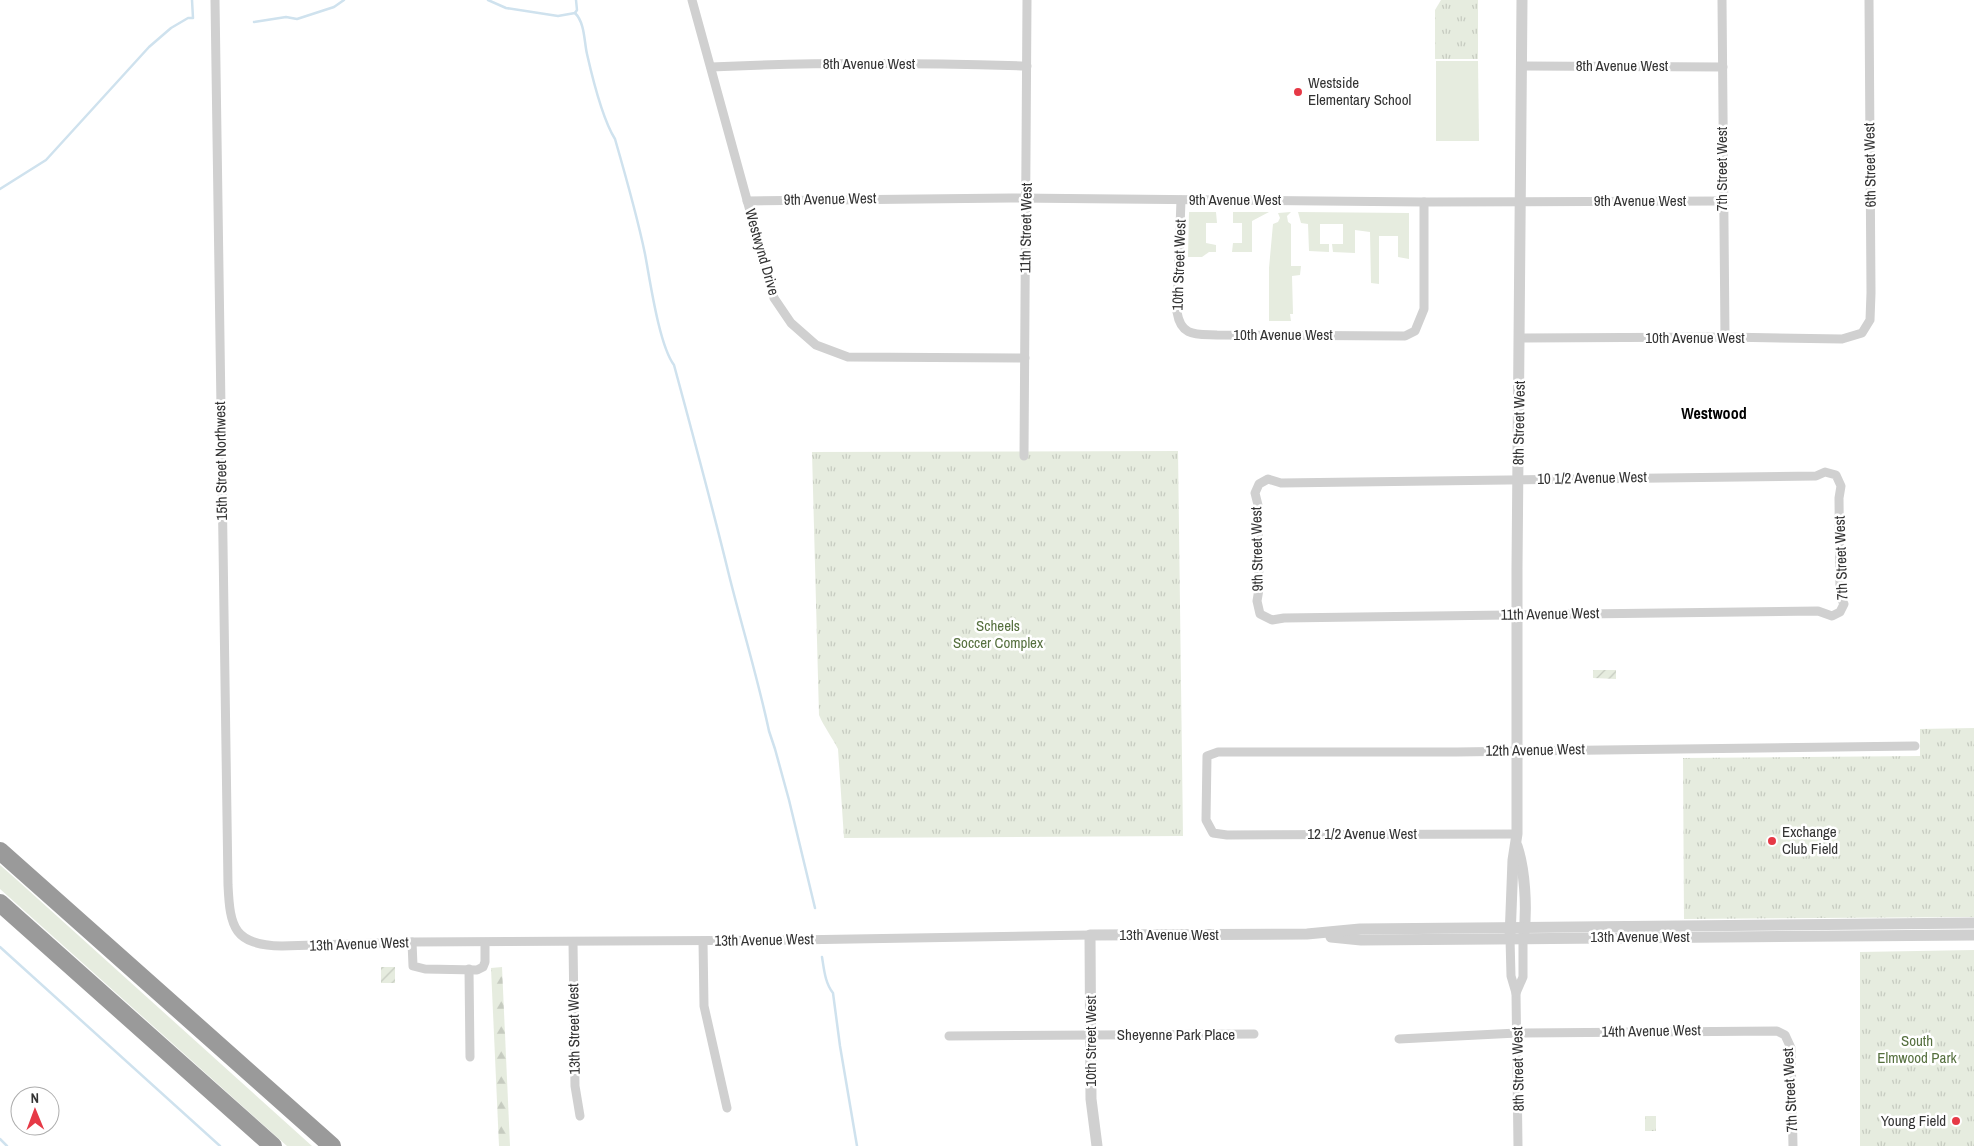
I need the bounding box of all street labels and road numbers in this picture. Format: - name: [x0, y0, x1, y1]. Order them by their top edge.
- street label: 8th Avenue West: [823, 53, 916, 74]
- street label: 8th Avenue West: [1576, 55, 1669, 76]
- street label: 6th Street West: [1858, 122, 1881, 207]
- street label: 7th Street West: [1711, 126, 1732, 211]
- street label: 11th Street West: [1014, 182, 1037, 273]
- street label: 9th Avenue West: [784, 187, 877, 210]
- street label: 9th Avenue West: [1189, 189, 1282, 210]
- street label: 9th Avenue West: [1594, 190, 1687, 211]
- street label: Westwynd Drive: [740, 206, 785, 298]
- street label: 10th Street West: [1166, 218, 1191, 311]
- street label: 10th Avenue West: [1233, 324, 1333, 345]
- street label: 10th Avenue West: [1645, 327, 1745, 348]
- street label: 8th Street West: [1507, 380, 1530, 465]
- street label: 15th Street Northwest: [209, 401, 232, 521]
- street label: 10 1/2 Avenue West: [1537, 466, 1648, 489]
- street label: 9th Street West: [1245, 506, 1268, 591]
- street label: 7th Street West: [1829, 515, 1852, 601]
- street label: 11th Avenue West: [1501, 602, 1600, 625]
- street label: 12th Avenue West: [1485, 738, 1585, 761]
- street label: 12 1/2 Avenue West: [1307, 823, 1417, 844]
- street label: 13th Avenue West: [1119, 924, 1219, 945]
- street label: 13th Avenue West: [1590, 926, 1690, 947]
- street label: 13th Avenue West: [714, 928, 814, 951]
- street label: 13th Avenue West: [309, 931, 410, 956]
- street label: 13th Street West: [562, 983, 585, 1075]
- street label: 10th Street West: [1080, 995, 1101, 1087]
- street label: 14th Avenue West: [1601, 1019, 1701, 1042]
- street label: Sheyenne Park Place: [1117, 1024, 1235, 1045]
- street label: 8th Street West: [1506, 1026, 1529, 1111]
- street label: 7th Street West: [1777, 1047, 1802, 1133]

